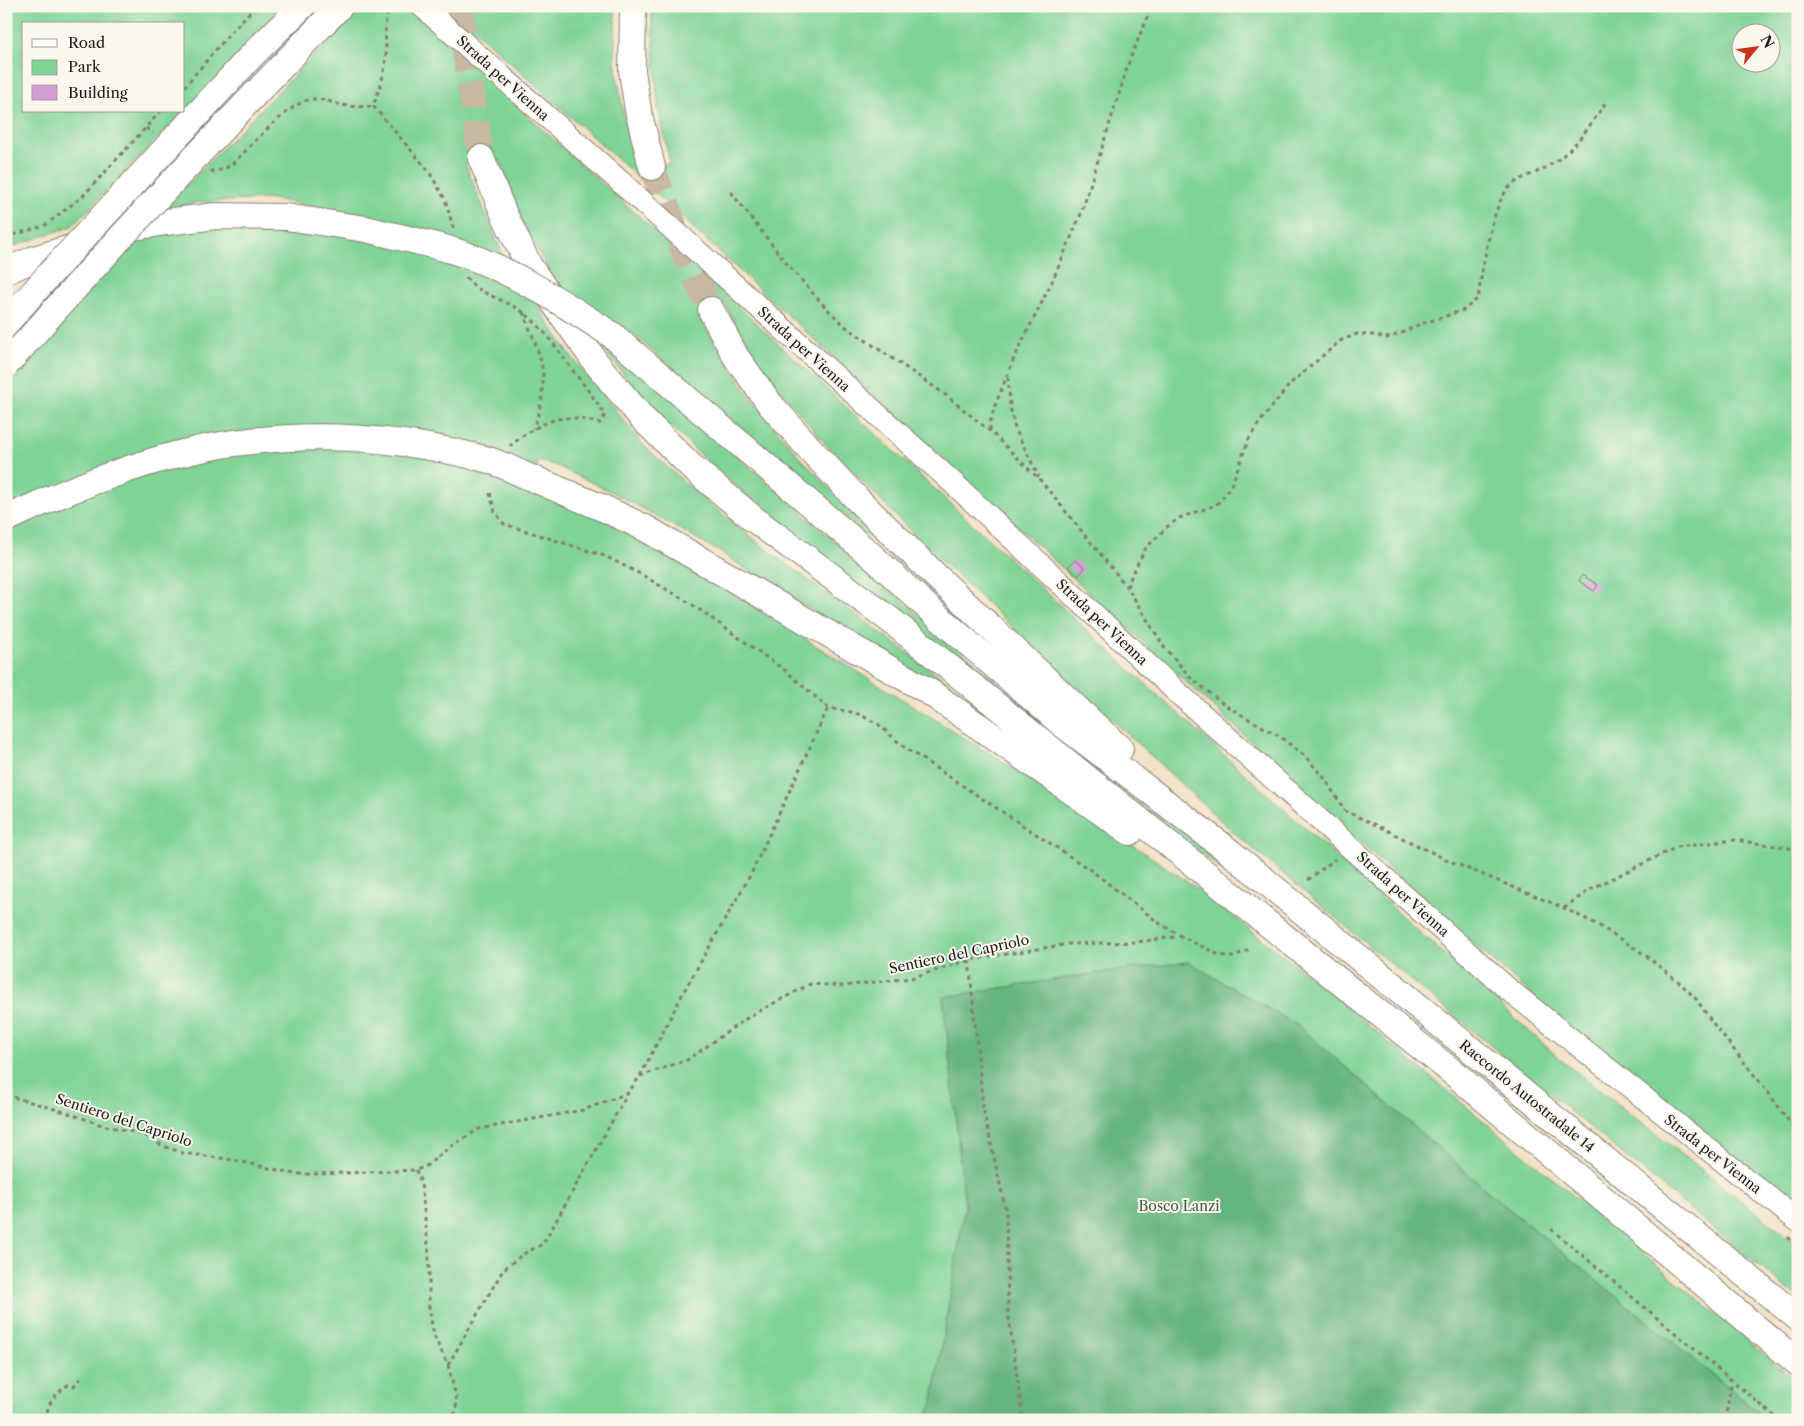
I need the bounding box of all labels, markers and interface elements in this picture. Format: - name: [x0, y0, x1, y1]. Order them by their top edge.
- legend: [22, 22, 185, 112]
- north arrow: [1732, 22, 1782, 72]
- street label: Strada per Vienna: [453, 32, 553, 125]
- text: N: [1757, 32, 1778, 51]
- text: Road: [68, 33, 105, 52]
- text: Park: [68, 57, 102, 76]
- text: Building: [68, 83, 128, 102]
- street label: Strada per Vienna: [754, 303, 854, 396]
- street label: Strada per Vienna: [1053, 575, 1152, 669]
- street label: Strada per Vienna: [1353, 848, 1453, 941]
- street label: Sentiero del Capriolo: [887, 930, 1031, 978]
- street label: Raccordo Autostradale 14: [1456, 1036, 1598, 1156]
- street label: Sentiero del Capriolo: [53, 1089, 195, 1151]
- street label: Strada per Vienna: [1661, 1110, 1766, 1198]
- park label: Bosco Lanzi: [1139, 1197, 1219, 1215]

